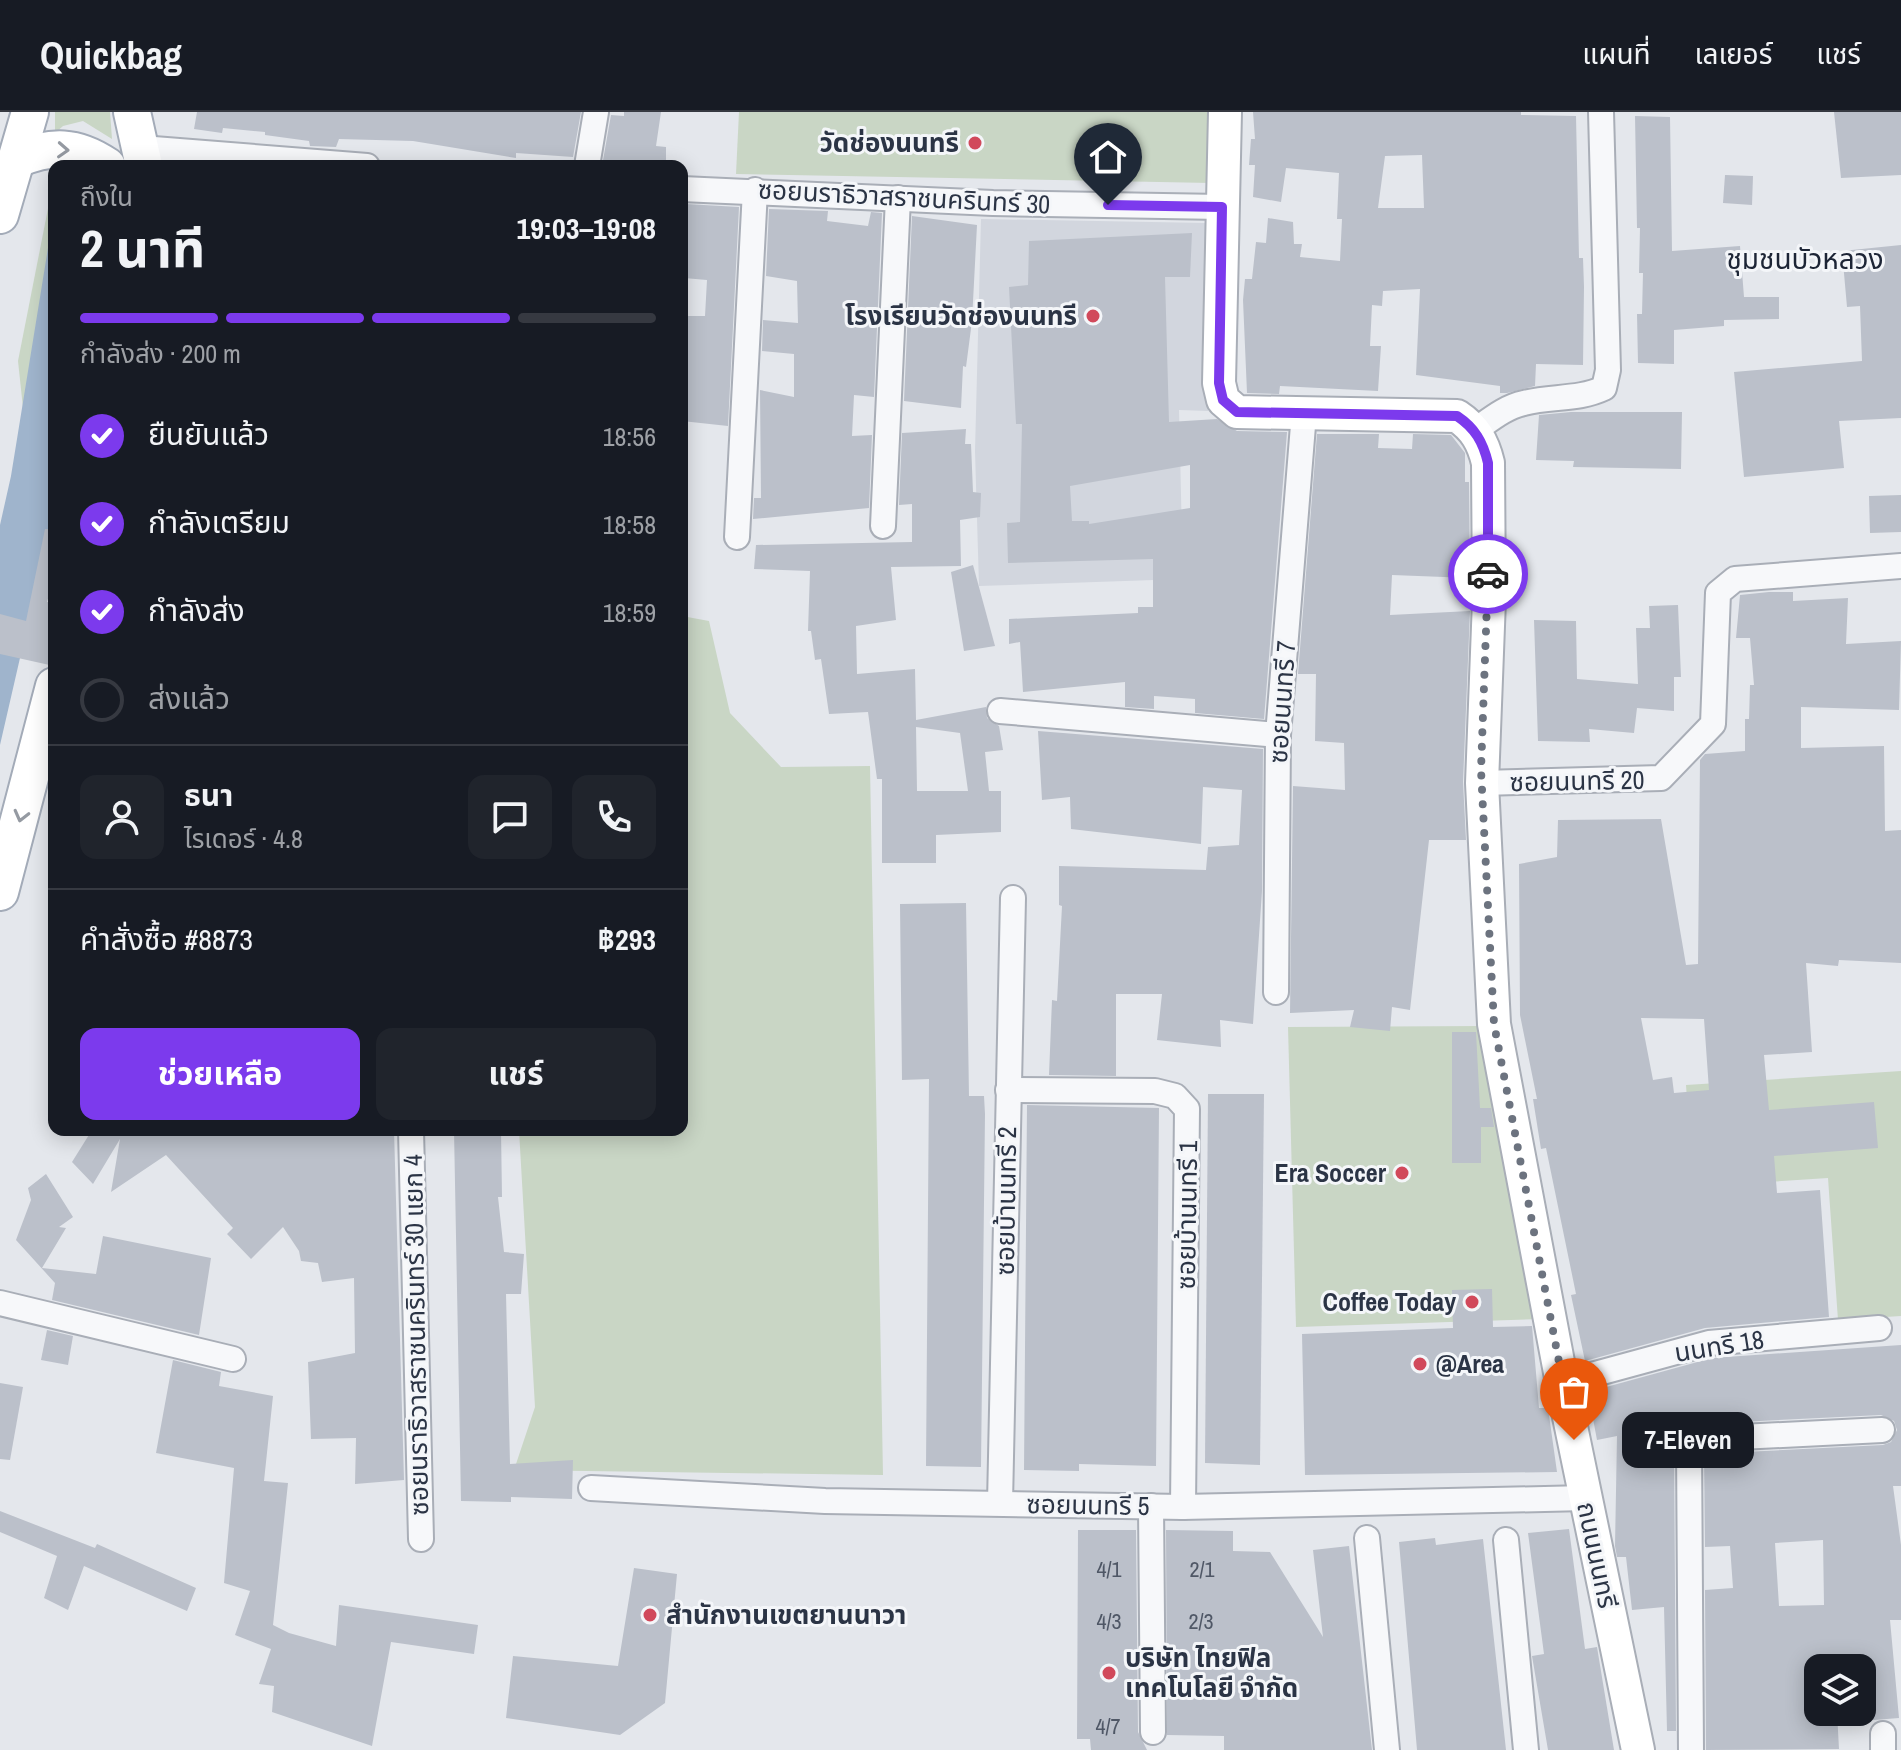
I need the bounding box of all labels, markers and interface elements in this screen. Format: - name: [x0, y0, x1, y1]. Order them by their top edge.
- text: Quickbag: [40, 30, 182, 81]
- text: แผนที่: [1582, 35, 1651, 73]
- text: เลเยอร์: [1695, 35, 1772, 73]
- text: แชร์: [1816, 35, 1861, 73]
- pin: [1074, 123, 1142, 205]
- place label: วัดช่องนนทรี: [820, 125, 959, 160]
- marker: วัดช่องนนทรี: [966, 134, 984, 152]
- icon: home: [1086, 135, 1130, 179]
- one-way arrow: [58, 141, 70, 158]
- street label: ซอยนราธิวาสราชนครินทร์ 30: [757, 171, 1051, 222]
- text: ถึงใน: [80, 179, 133, 214]
- text: 19:03–19:08: [517, 208, 656, 248]
- text: 2 นาที: [80, 213, 205, 283]
- district label: ชุมชนบัวหลวง: [1726, 240, 1884, 278]
- place label: โรงเรียนวัดช่องนนทรี: [845, 298, 1077, 333]
- marker: โรงเรียนวัดช่องนนทรี: [1084, 307, 1102, 325]
- text: กำลังส่ง · 200 m: [80, 336, 241, 371]
- icon: check: [80, 414, 124, 458]
- text: ยืนยันแล้ว: [148, 414, 269, 454]
- text: 18:56: [603, 419, 656, 454]
- icon: check: [80, 502, 124, 546]
- text: กำลังเตรียม: [148, 502, 290, 542]
- text: 18:58: [603, 507, 656, 542]
- courier: [1448, 534, 1528, 614]
- icon: car: [1466, 552, 1510, 596]
- icon: check: [80, 590, 124, 634]
- text: กำลังส่ง: [148, 590, 245, 630]
- text: 18:59: [603, 595, 656, 630]
- street label: ซอยนนทรี 7: [1260, 639, 1303, 765]
- text: ส่งแล้ว: [148, 678, 230, 718]
- street label: ซอยนนทรี 20: [1509, 762, 1645, 799]
- button: person: [80, 775, 164, 859]
- text: ธนา: [184, 775, 233, 815]
- button: chat: [468, 775, 552, 859]
- button: phone: [572, 775, 656, 859]
- one-way arrow: [14, 808, 31, 822]
- text: ไรเดอร์ · 4.8: [184, 821, 303, 856]
- text: คำสั่งซื้อ #8873: [80, 919, 253, 959]
- text: ฿293: [598, 919, 656, 959]
- button: ช่วยเหลือ: [80, 1028, 360, 1120]
- button: แชร์: [376, 1028, 656, 1120]
- street label: ซอยบ้านนทรี 2: [987, 1126, 1024, 1276]
- street label: ซอยบ้านนทรี 1: [1168, 1140, 1205, 1290]
- street label: ซอยนราธิวาสราชนครินทร์ 30 แยก 4: [395, 1154, 436, 1516]
- place label: Era Soccer: [1275, 1155, 1387, 1190]
- marker: Era Soccer: [1393, 1164, 1411, 1182]
- place label: Coffee Today: [1323, 1284, 1456, 1319]
- marker: Coffee Today: [1463, 1293, 1481, 1311]
- street label: นนทรี 18: [1672, 1321, 1766, 1370]
- place label: @Area: [1436, 1346, 1504, 1381]
- marker: @Area: [1411, 1355, 1429, 1373]
- pin: [1540, 1358, 1608, 1440]
- icon: bag: [1552, 1370, 1596, 1414]
- callout: 7-Eleven: [1622, 1412, 1754, 1468]
- text: 7-Eleven: [1644, 1422, 1732, 1457]
- street label: ซอยนนทรี 5: [1026, 1486, 1150, 1523]
- street label: ถนนนนทรี: [1569, 1498, 1626, 1611]
- house number: 4/1: [1096, 1554, 1122, 1584]
- house number: 2/1: [1189, 1554, 1215, 1584]
- place label: สำนักงานเขตยานนาวา: [666, 1597, 906, 1632]
- marker: สำนักงานเขตยานนาวา: [641, 1606, 659, 1624]
- house number: 4/3: [1096, 1606, 1122, 1636]
- house number: 2/3: [1188, 1606, 1214, 1636]
- place label: บริษัท ไทยฟิล เทคโนโลยี จำกัด: [1125, 1640, 1298, 1705]
- map controls: [1804, 1654, 1876, 1726]
- button: layers: [1804, 1654, 1876, 1726]
- marker: บริษัท ไทยฟิล เทคโนโลยี จำกัด: [1100, 1664, 1118, 1682]
- house number: 4/7: [1095, 1711, 1121, 1741]

